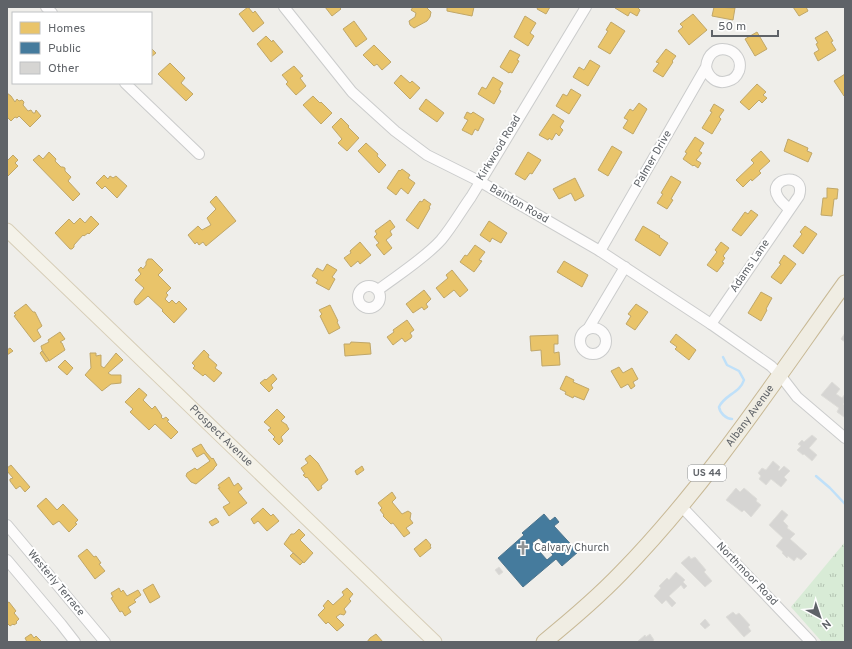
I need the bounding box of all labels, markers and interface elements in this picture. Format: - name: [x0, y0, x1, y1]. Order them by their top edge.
- legend: [12, 12, 152, 84]
- scale bar: [712, 12, 778, 38]
- text: 50 m: [718, 19, 746, 35]
- text: Homes: [48, 21, 85, 37]
- text: Public: [48, 41, 81, 57]
- text: Other: [48, 61, 80, 77]
- street label: Kirkwood Road: [474, 112, 524, 184]
- street label: Palmer Drive: [631, 128, 675, 190]
- street label: Bainton Road: [487, 181, 551, 227]
- street label: Adams Lane: [727, 237, 773, 295]
- street label: Albany Avenue: [723, 382, 778, 450]
- street label: Prospect Avenue: [186, 402, 256, 470]
- road number: US 44: [688, 465, 726, 481]
- street label: Northmoor Road: [713, 539, 781, 609]
- church icon: Calvary Church: [515, 540, 531, 556]
- place label: Calvary Church: [534, 541, 609, 555]
- street label: Westerly Terrace: [24, 547, 88, 619]
- north arrow: [800, 597, 840, 637]
- text: N: [818, 616, 833, 632]

